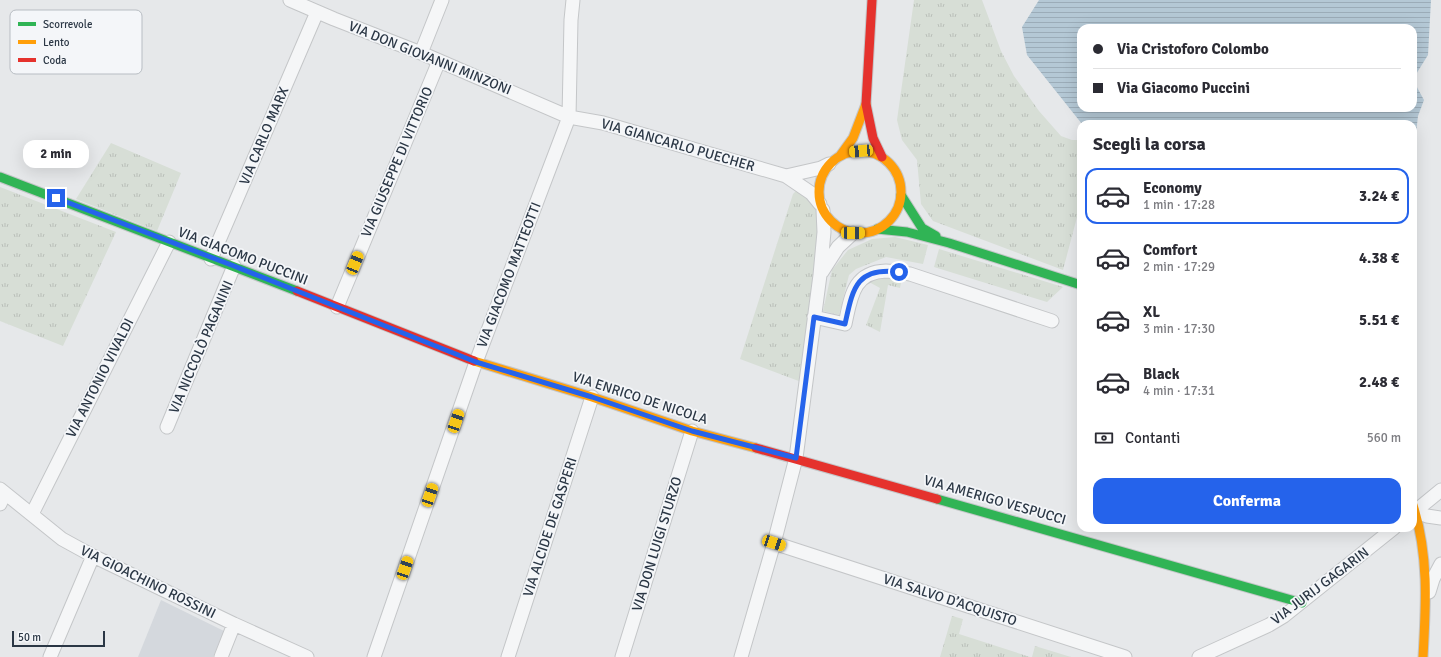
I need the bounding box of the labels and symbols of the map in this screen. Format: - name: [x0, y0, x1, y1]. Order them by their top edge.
- legend: [10, 10, 142, 74]
- street label: VIA DON GIOVANNI MINZONI: [346, 17, 514, 99]
- text: Scorrevole: [43, 18, 92, 31]
- text: Lento: [43, 36, 70, 49]
- text: Coda: [43, 54, 67, 67]
- street label: VIA CARLO MARX: [236, 84, 292, 188]
- street label: VIA GIUSEPPE DI VITTORIO: [358, 84, 436, 240]
- street label: VIA GIANCARLO PUECHER: [599, 115, 757, 175]
- callout: 2 min: [23, 140, 89, 168]
- car: [849, 144, 873, 158]
- route end: [47, 189, 65, 207]
- street label: VIA GIACOMO MATTEOTTI: [473, 200, 545, 350]
- street label: VIA GIACOMO PUCCINI: [175, 223, 311, 289]
- car: [841, 227, 865, 239]
- car: [345, 250, 365, 276]
- route start: [890, 263, 908, 281]
- street label: VIA NICCOLÒ PAGANINI: [165, 278, 237, 416]
- street label: VIA ANTONIO VIVALDI: [62, 315, 138, 441]
- street label: VIA ENRICO DE NICOLA: [570, 368, 710, 428]
- car: [446, 408, 466, 434]
- street label: VIA ALCIDE DE GASPERI: [519, 455, 581, 599]
- street label: VIA AMERIGO VESPUCCI: [922, 472, 1068, 528]
- street label: VIA DON LUIGI STURZO: [628, 475, 686, 613]
- car: [420, 482, 440, 508]
- car: [761, 534, 787, 552]
- street label: VIA GIOACHINO ROSSINI: [77, 542, 219, 622]
- street label: VIA JURIJ GAGARIN: [1268, 544, 1372, 628]
- car: [395, 555, 415, 581]
- street label: VIA SALVO D’ACQUISTO: [881, 570, 1019, 630]
- scale bar: [12, 629, 105, 648]

